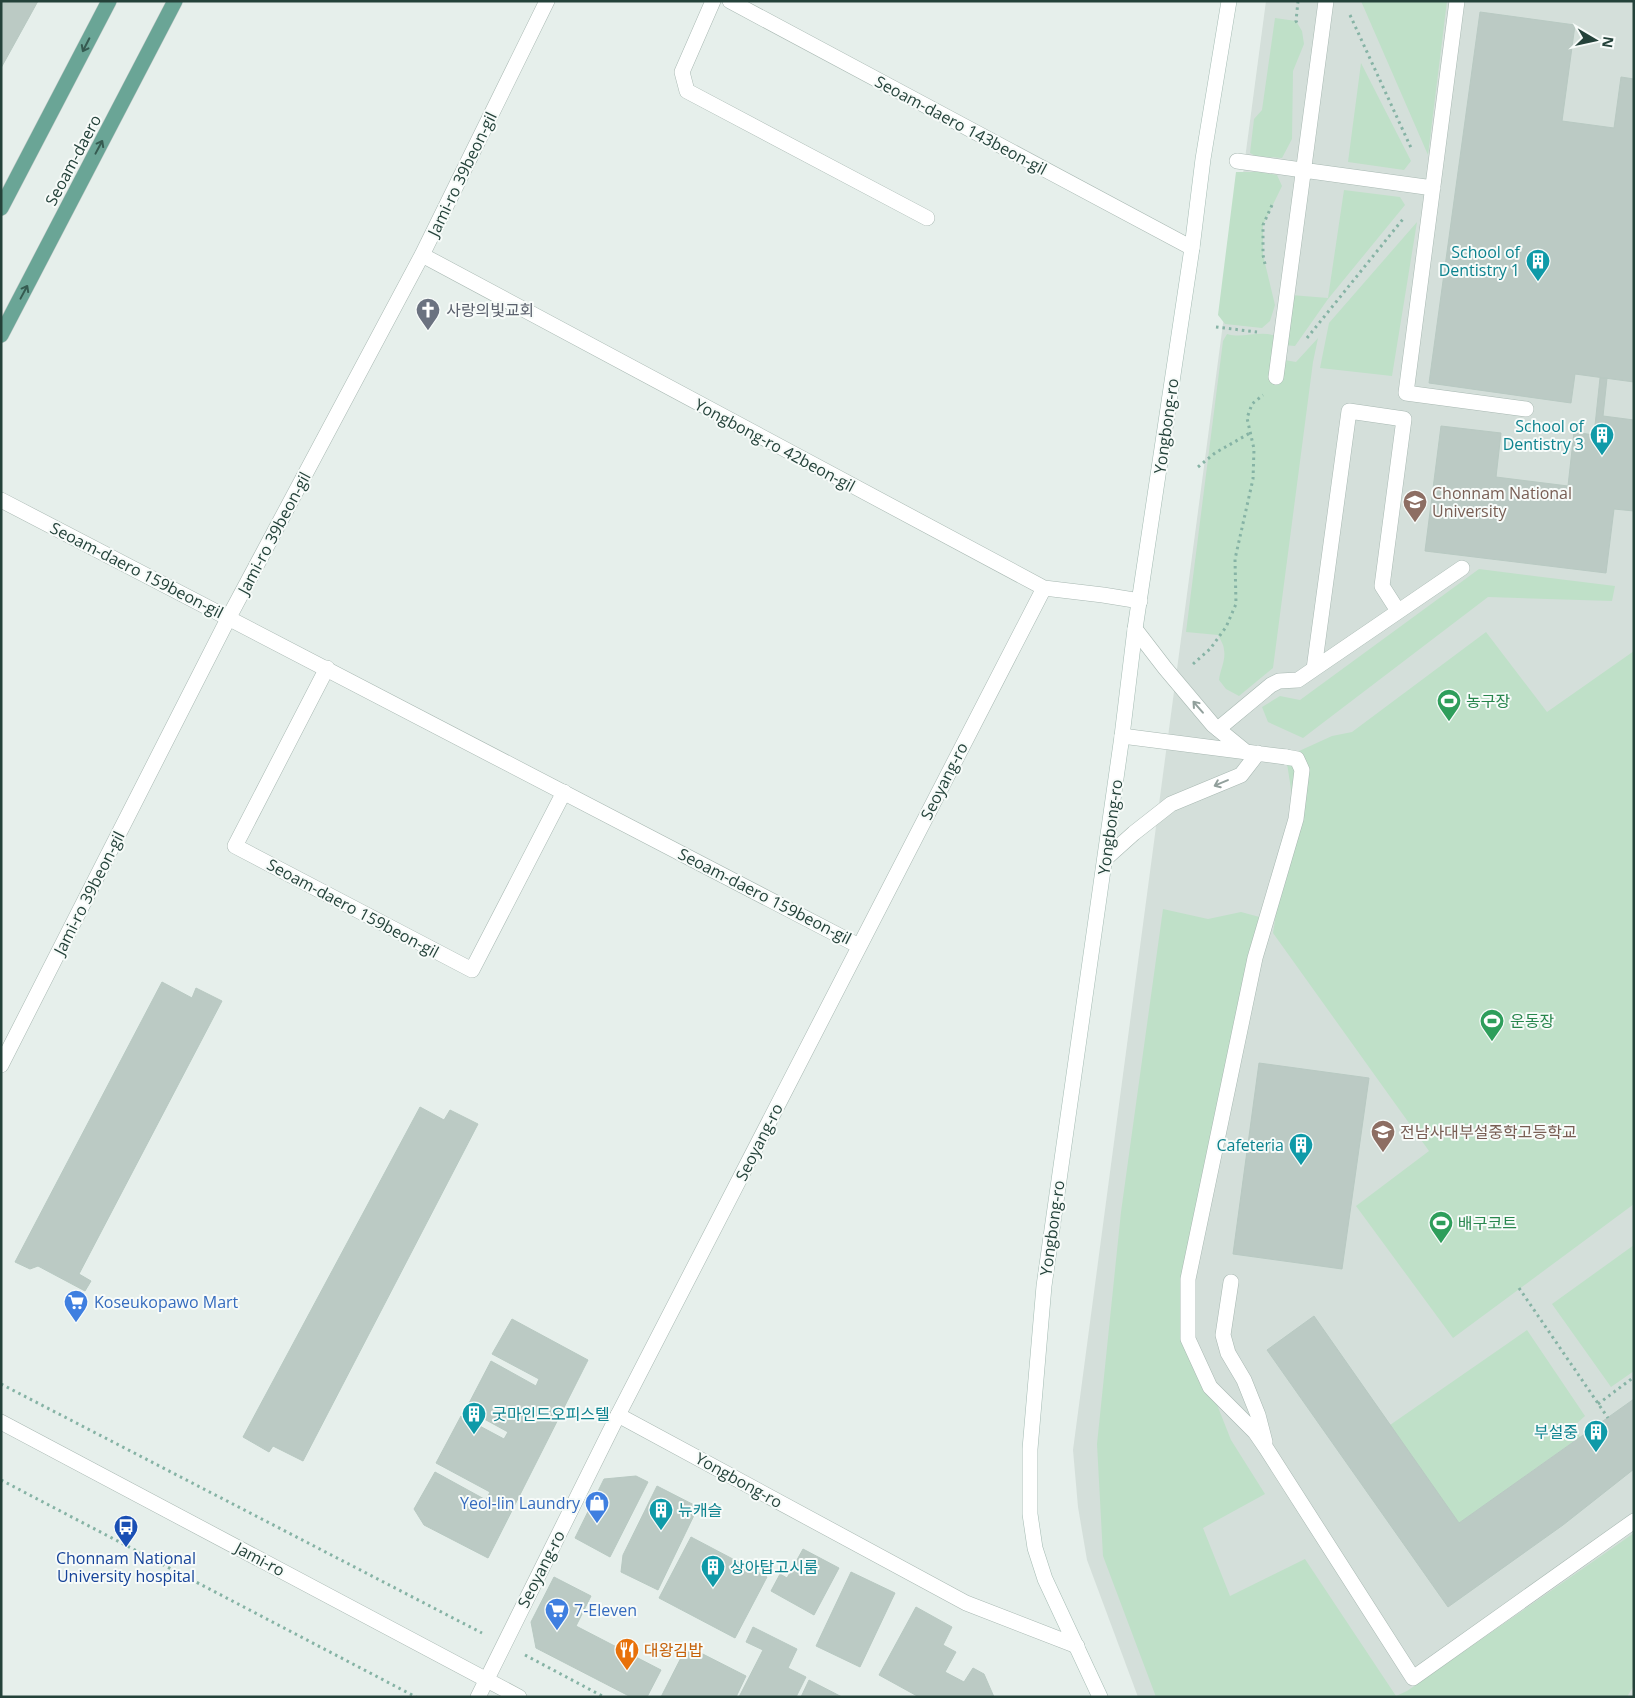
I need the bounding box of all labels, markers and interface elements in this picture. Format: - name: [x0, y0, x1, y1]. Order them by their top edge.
- north arrow: [1570, 15, 1620, 65]
- text: N: [1598, 35, 1619, 49]
- one-way arrow: [81, 37, 91, 52]
- street label: Seoam-daero 143beon-gil: [871, 70, 1051, 180]
- street label: Jami-ro 39beon-gil: [421, 108, 502, 242]
- street label: Seoam-daero: [40, 111, 106, 209]
- one-way arrow: [94, 140, 104, 155]
- place label: School of Dentistry 1: [1439, 241, 1522, 281]
- building icon: School of Dentistry 1: [1525, 248, 1551, 282]
- one-way arrow: [19, 284, 29, 299]
- church icon: 사랑의빛교회: [415, 297, 441, 331]
- place label: 사랑의빛교회: [446, 299, 534, 321]
- street label: Yongbong-ro: [1148, 377, 1184, 475]
- street label: Yongbong-ro 42beon-gil: [691, 393, 859, 497]
- place label: School of Dentistry 3: [1503, 415, 1586, 455]
- building icon: School of Dentistry 3: [1589, 422, 1615, 456]
- street label: Jami-ro 39beon-gil: [231, 468, 316, 600]
- place label: Chonnam National University: [1432, 482, 1572, 522]
- school or university icon: Chonnam National University: [1402, 489, 1428, 523]
- street label: Seoam-daero 159beon-gil: [47, 517, 227, 623]
- sports icon: 농구장: [1436, 688, 1462, 722]
- place label: 농구장: [1466, 690, 1510, 712]
- one-way arrow: [1193, 701, 1204, 714]
- street label: Seoyang-ro: [915, 739, 973, 823]
- street label: Yongbong-ro: [1092, 778, 1128, 876]
- one-way arrow: [1214, 779, 1229, 789]
- street label: Jami-ro 39beon-gil: [47, 827, 130, 960]
- street label: Seoam-daero 159beon-gil: [675, 843, 855, 949]
- street label: Seoam-daero 159beon-gil: [263, 853, 443, 963]
- sports icon: 운동장: [1479, 1008, 1505, 1042]
- place label: 운동장: [1510, 1010, 1554, 1032]
- street label: Seoyang-ro: [730, 1100, 788, 1184]
- school or university icon: 전남사대부설중학고등학교: [1370, 1119, 1396, 1153]
- place label: 전남사대부설중학고등학교: [1400, 1121, 1577, 1143]
- building icon: Cafeteria: [1288, 1132, 1314, 1166]
- place label: Cafeteria: [1217, 1134, 1284, 1156]
- street label: Yongbong-ro: [1034, 1179, 1070, 1277]
- sports icon: 배구코트: [1428, 1210, 1454, 1244]
- place label: 배구코트: [1458, 1212, 1517, 1234]
- supermarket icon: Koseukopawo Mart: [63, 1289, 89, 1323]
- place label: Koseukopawo Mart: [94, 1291, 239, 1313]
- building icon: 굿마인드오피스텔: [461, 1401, 487, 1435]
- place label: 굿마인드오피스텔: [492, 1403, 610, 1425]
- building icon: 부설중: [1583, 1419, 1609, 1453]
- place label: 부설중: [1534, 1421, 1578, 1443]
- street label: Yongbong-ro: [692, 1447, 786, 1513]
- shop icon: Yeol-lin Laundry: [584, 1490, 610, 1524]
- place label: Yeol-lin Laundry: [460, 1492, 581, 1514]
- building icon: 뉴캐슬: [648, 1497, 674, 1531]
- place label: 뉴캐슬: [678, 1499, 722, 1521]
- bus stop icon: Chonnam National University hospital: [113, 1514, 139, 1548]
- street label: Seoyang-ro: [512, 1527, 570, 1611]
- street label: Jami-ro: [230, 1536, 289, 1581]
- place label: Chonnam National University hospital: [56, 1547, 196, 1587]
- building icon: 상아탑고시룸: [700, 1554, 726, 1588]
- place label: 상아탑고시룸: [730, 1556, 818, 1578]
- supermarket icon: 7-Eleven: [544, 1597, 570, 1631]
- place label: 7-Eleven: [574, 1599, 637, 1621]
- restaurant icon: 대왕김밥: [614, 1637, 640, 1671]
- place label: 대왕김밥: [644, 1639, 703, 1661]

